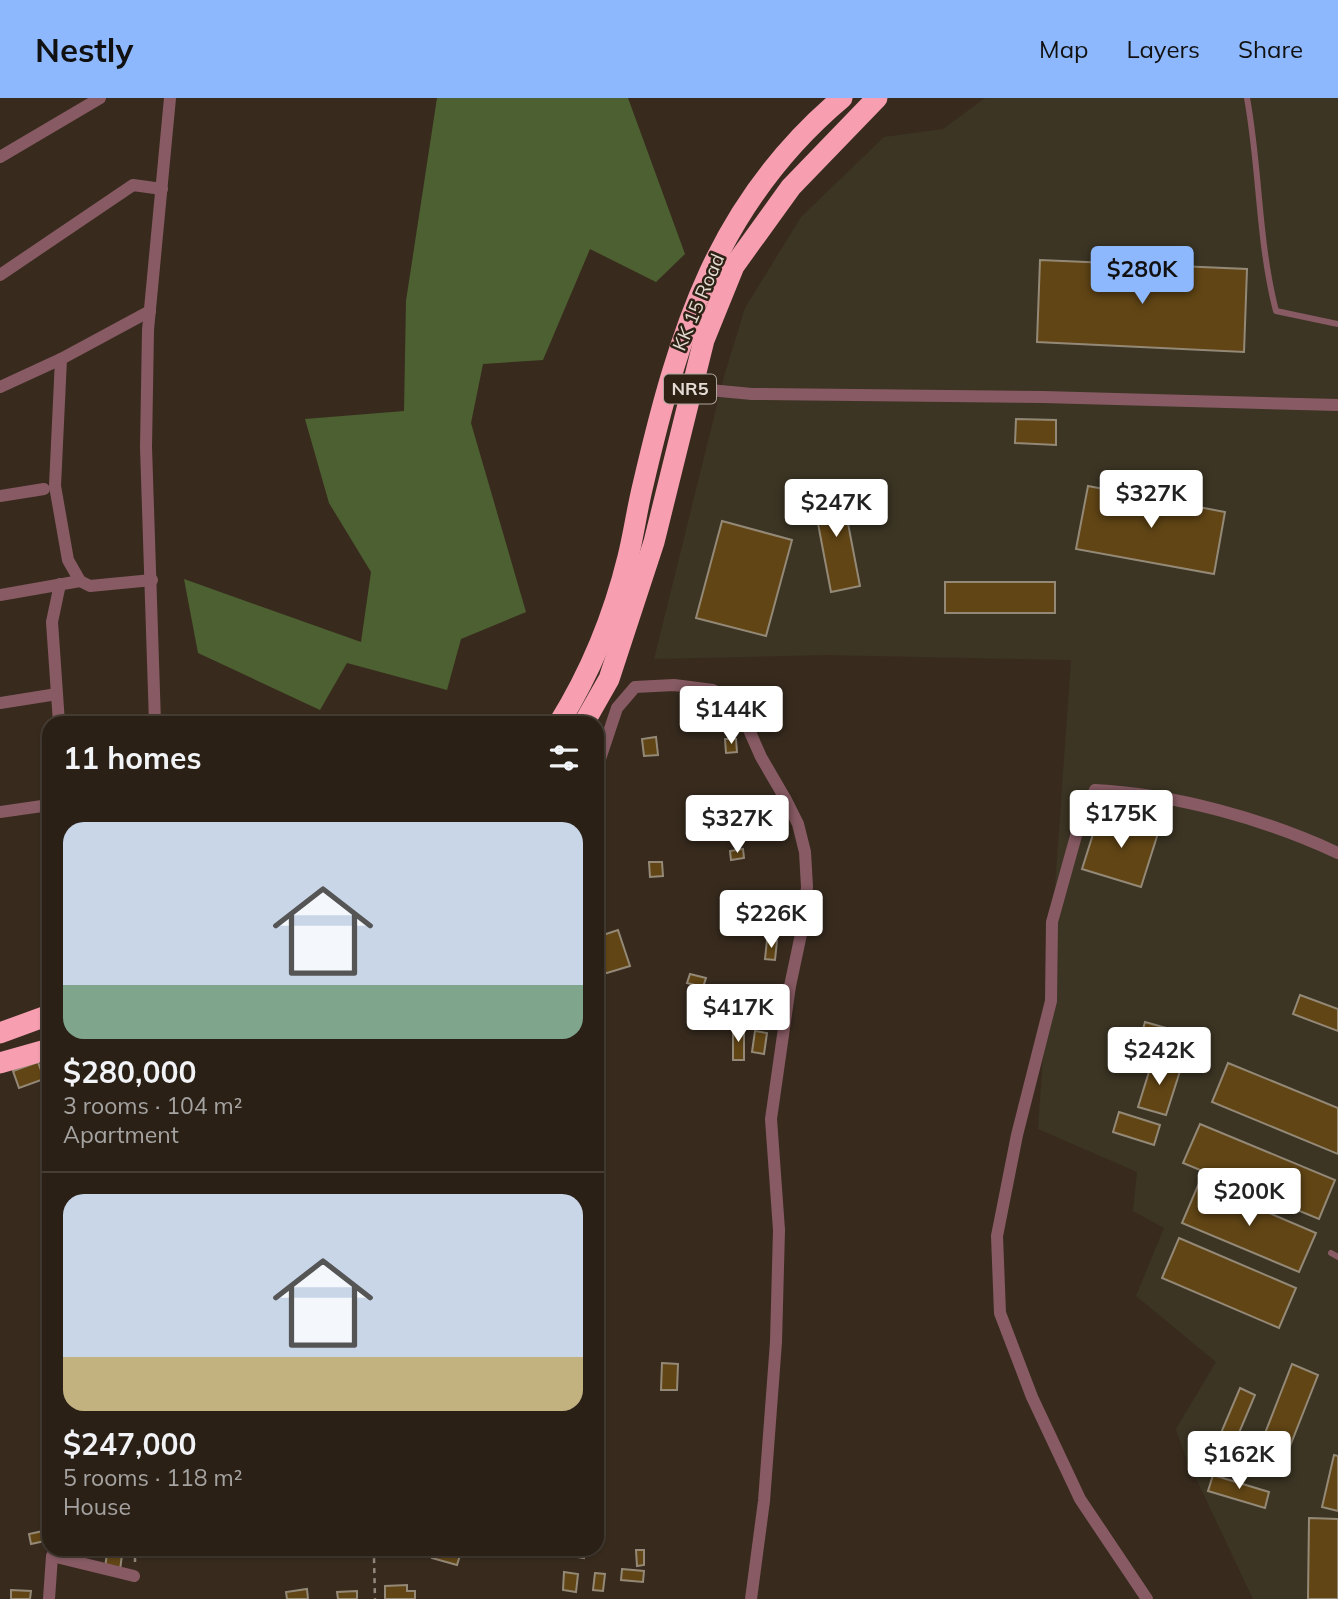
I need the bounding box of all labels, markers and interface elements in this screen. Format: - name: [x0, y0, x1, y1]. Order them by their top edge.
- text: Nestly: [35, 29, 133, 70]
- text: Map: [1039, 34, 1088, 64]
- text: Layers: [1126, 34, 1200, 64]
- text: Share: [1238, 34, 1303, 64]
- pin: $280K: [1093, 246, 1191, 306]
- street label: KK 15 Road: [667, 250, 729, 354]
- text: $280K: [1107, 254, 1177, 283]
- road number: NR5: [664, 374, 716, 404]
- pin: $327K: [1102, 470, 1200, 530]
- text: $327K: [1116, 478, 1186, 507]
- pin: $247K: [787, 480, 885, 539]
- text: $247K: [801, 487, 871, 516]
- pin: $144K: [682, 686, 780, 746]
- text: $144K: [696, 694, 766, 723]
- text: 11 homes: [63, 739, 202, 777]
- icon: filters: [545, 739, 583, 777]
- pin: $175K: [1072, 790, 1170, 850]
- pin: $327K: [688, 796, 786, 855]
- text: $175K: [1086, 798, 1156, 827]
- text: $327K: [702, 803, 772, 832]
- icon: home: [260, 868, 386, 994]
- pin: $226K: [722, 890, 820, 950]
- text: $226K: [736, 898, 806, 927]
- pin: $417K: [689, 984, 787, 1044]
- text: $417K: [703, 992, 773, 1021]
- pin: $242K: [1110, 1028, 1208, 1087]
- text: $242K: [1124, 1035, 1194, 1064]
- text: $280,000: [63, 1053, 196, 1091]
- text: 3 rooms · 104 m²: [63, 1091, 243, 1120]
- text: Apartment: [63, 1120, 179, 1149]
- pin: $200K: [1200, 1168, 1298, 1228]
- text: $200K: [1214, 1176, 1284, 1205]
- icon: home: [260, 1240, 386, 1366]
- text: $247,000: [63, 1425, 196, 1463]
- pin: $162K: [1190, 1432, 1288, 1491]
- text: $162K: [1204, 1439, 1274, 1468]
- text: 5 rooms · 118 m²: [63, 1463, 243, 1492]
- text: House: [63, 1492, 131, 1521]

